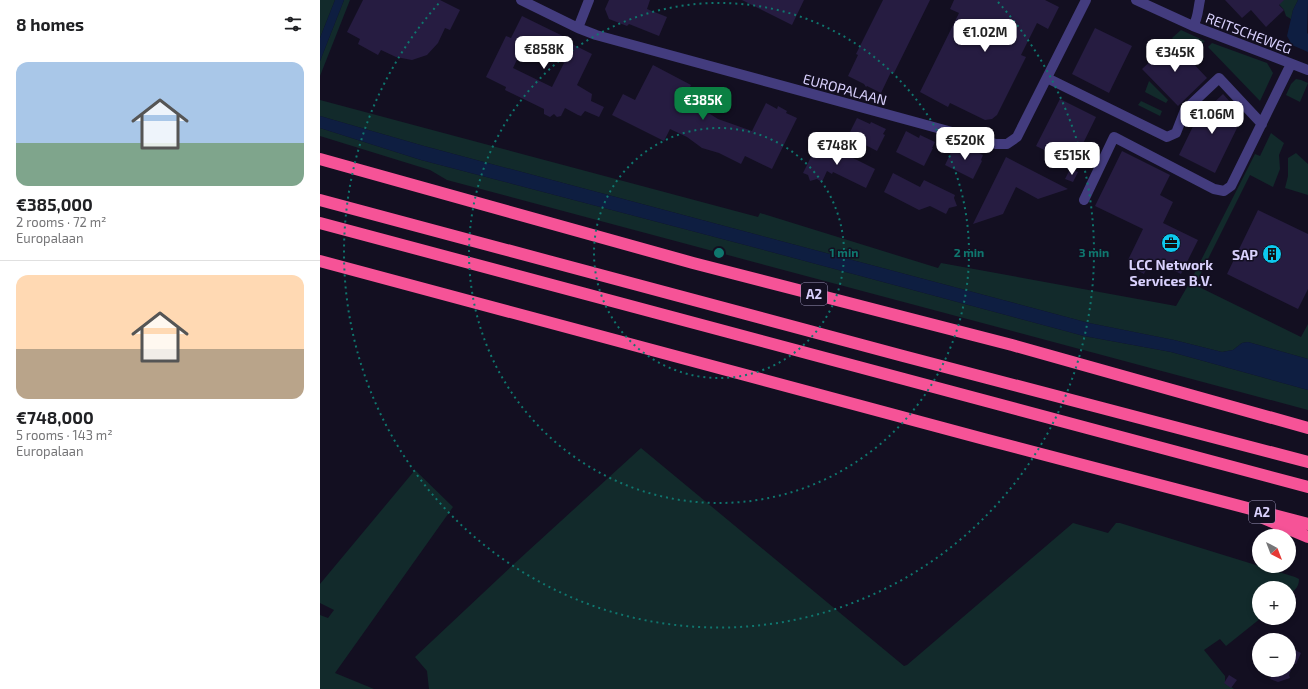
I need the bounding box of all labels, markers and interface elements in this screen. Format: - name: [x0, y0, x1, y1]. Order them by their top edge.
- street label: REITSCHEWEG: [1203, 9, 1295, 57]
- icon: filters: [282, 13, 304, 35]
- text: 8 homes: [16, 14, 84, 34]
- pin: €1.02M: [952, 19, 1018, 53]
- text: €1.02M: [963, 24, 1007, 40]
- pin: €858K: [516, 36, 572, 70]
- pin: €345K: [1147, 39, 1203, 73]
- text: €858K: [524, 41, 564, 57]
- text: €345K: [1155, 44, 1195, 60]
- street label: EUROPALAAN: [801, 70, 889, 108]
- pin: €385K: [675, 87, 731, 121]
- icon: home: [124, 88, 196, 160]
- text: €385K: [683, 92, 723, 108]
- pin: €1.06M: [1179, 101, 1245, 135]
- text: €1.06M: [1190, 106, 1234, 122]
- pin: €520K: [937, 127, 993, 161]
- pin: €748K: [809, 132, 865, 166]
- text: €520K: [945, 132, 985, 148]
- text: €748K: [817, 137, 857, 153]
- pin: €515K: [1044, 142, 1100, 176]
- text: €515K: [1054, 147, 1090, 163]
- text: €385,000: [16, 194, 93, 214]
- text: 2 rooms · 72 m²: [16, 214, 107, 230]
- text: Europalaan: [16, 230, 83, 246]
- office icon: LCC Network Services B.V.: [1160, 232, 1182, 254]
- building icon: SAP: [1261, 243, 1283, 265]
- text: 1 min: [830, 245, 858, 259]
- text: 2 min: [954, 245, 984, 259]
- text: 3 min: [1079, 245, 1109, 259]
- centre of rings: [712, 246, 726, 260]
- place label: SAP: [1232, 246, 1258, 263]
- place label: LCC Network Services B.V.: [1129, 256, 1213, 289]
- road number: A2: [801, 283, 827, 305]
- icon: home: [124, 301, 196, 373]
- text: €748,000: [16, 407, 94, 427]
- text: 5 rooms · 143 m²: [16, 427, 113, 443]
- text: Europalaan: [16, 443, 83, 459]
- road number: A2: [1249, 501, 1275, 523]
- north arrow: [1252, 529, 1296, 573]
- map controls: [1252, 529, 1296, 677]
- button: +: [1252, 581, 1296, 625]
- button: −: [1252, 633, 1296, 677]

